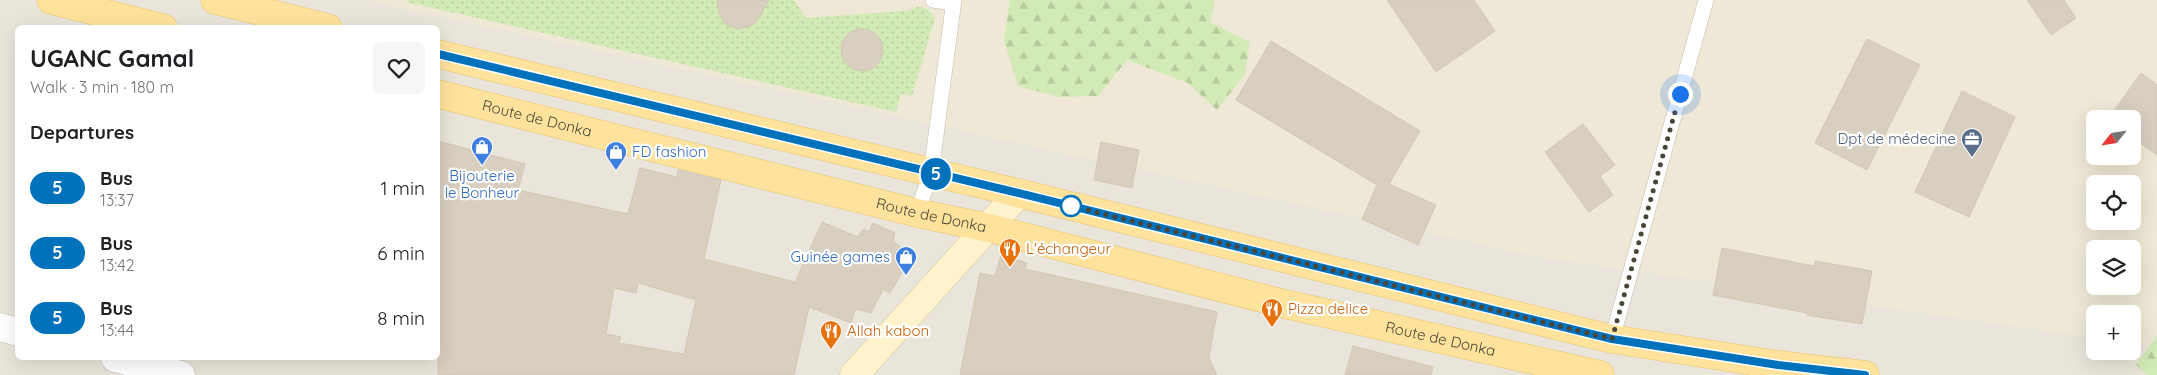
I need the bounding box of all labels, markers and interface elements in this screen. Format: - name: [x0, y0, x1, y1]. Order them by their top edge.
- button: heart: [373, 42, 425, 94]
- text: UGANC Gamal: [30, 43, 194, 73]
- text: Walk · 3 min · 180 m: [30, 77, 174, 97]
- your location: [1668, 82, 1693, 107]
- street label: Route de Donka: [480, 95, 594, 141]
- north arrow: [2086, 110, 2141, 165]
- map controls: [2086, 110, 2141, 360]
- text: Departures: [30, 120, 134, 144]
- office icon: Dpt de médecine: [1960, 127, 1984, 158]
- place label: Dpt de médecine: [1837, 129, 1956, 148]
- shop icon: Bijouterie le Bonheur: [470, 135, 494, 166]
- shop icon: FD fashion: [604, 140, 628, 171]
- place label: FD fashion: [632, 142, 706, 161]
- line badge: 5: [920, 158, 952, 190]
- text: 5: [931, 162, 941, 185]
- text: Bus: [100, 166, 133, 190]
- place label: Bijouterie le Bonheur: [445, 166, 520, 202]
- button: locate: [2086, 175, 2141, 230]
- text: 5: [52, 176, 63, 199]
- text: 1 min: [380, 176, 425, 200]
- text: 13:37: [100, 190, 134, 210]
- street label: Route de Donka: [874, 193, 988, 236]
- unlabelled marker: [1060, 195, 1082, 217]
- text: Bus: [100, 231, 133, 255]
- restaurant icon: L'échangeur: [998, 237, 1022, 268]
- place label: L'échangeur: [1026, 239, 1111, 258]
- button: layers: [2086, 240, 2141, 295]
- text: 5: [52, 241, 63, 264]
- text: 6 min: [377, 241, 425, 265]
- shop icon: Guinée games: [894, 245, 918, 276]
- place label: Guinée games: [791, 247, 890, 266]
- text: 13:42: [100, 255, 135, 275]
- text: Bus: [100, 296, 133, 320]
- restaurant icon: Pizza delice: [1260, 297, 1284, 328]
- place label: Pizza delice: [1288, 299, 1368, 318]
- button: +: [2086, 305, 2141, 360]
- text: 5: [52, 306, 63, 329]
- text: 8 min: [377, 306, 425, 330]
- street label: Route de Donka: [1383, 317, 1498, 360]
- restaurant icon: Allah kabon: [819, 319, 843, 350]
- text: 13:44: [100, 320, 134, 340]
- place label: Allah kabon: [847, 321, 929, 340]

